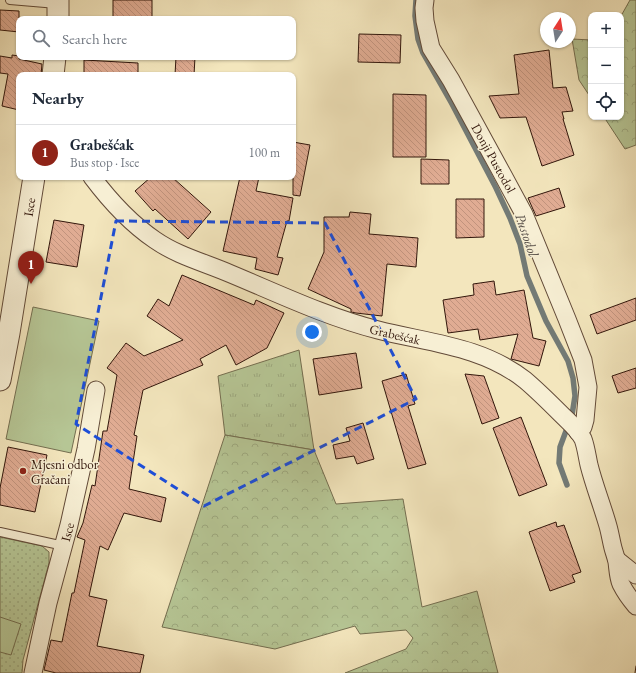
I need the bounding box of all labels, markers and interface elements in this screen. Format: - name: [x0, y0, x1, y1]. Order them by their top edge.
- north arrow: [540, 12, 576, 48]
- map controls: [588, 12, 624, 120]
- button: +: [588, 12, 624, 48]
- search box: [16, 16, 296, 60]
- icon: search: [30, 27, 52, 49]
- text: Search here: [62, 29, 127, 48]
- button: −: [588, 48, 624, 84]
- button: locate: [588, 84, 624, 120]
- text: Nearby: [32, 87, 84, 109]
- street label: Donji Pustodol: [468, 121, 520, 196]
- text: Grabešćak: [70, 135, 134, 154]
- text: 1: [42, 144, 48, 161]
- text: 100 m: [249, 144, 280, 161]
- text: Bus stop · Isce: [70, 154, 139, 171]
- street label: Isce: [20, 196, 39, 218]
- water label: Pustodol: [511, 211, 543, 260]
- pin: 1: [18, 251, 44, 284]
- street label: Grabešćak: [368, 320, 423, 349]
- your location: [302, 322, 322, 342]
- place label: Mjesni odbor Gračani: [31, 456, 99, 488]
- marker: Mjesni odbor Gračani: [18, 466, 28, 476]
- street label: Isce: [57, 521, 78, 543]

